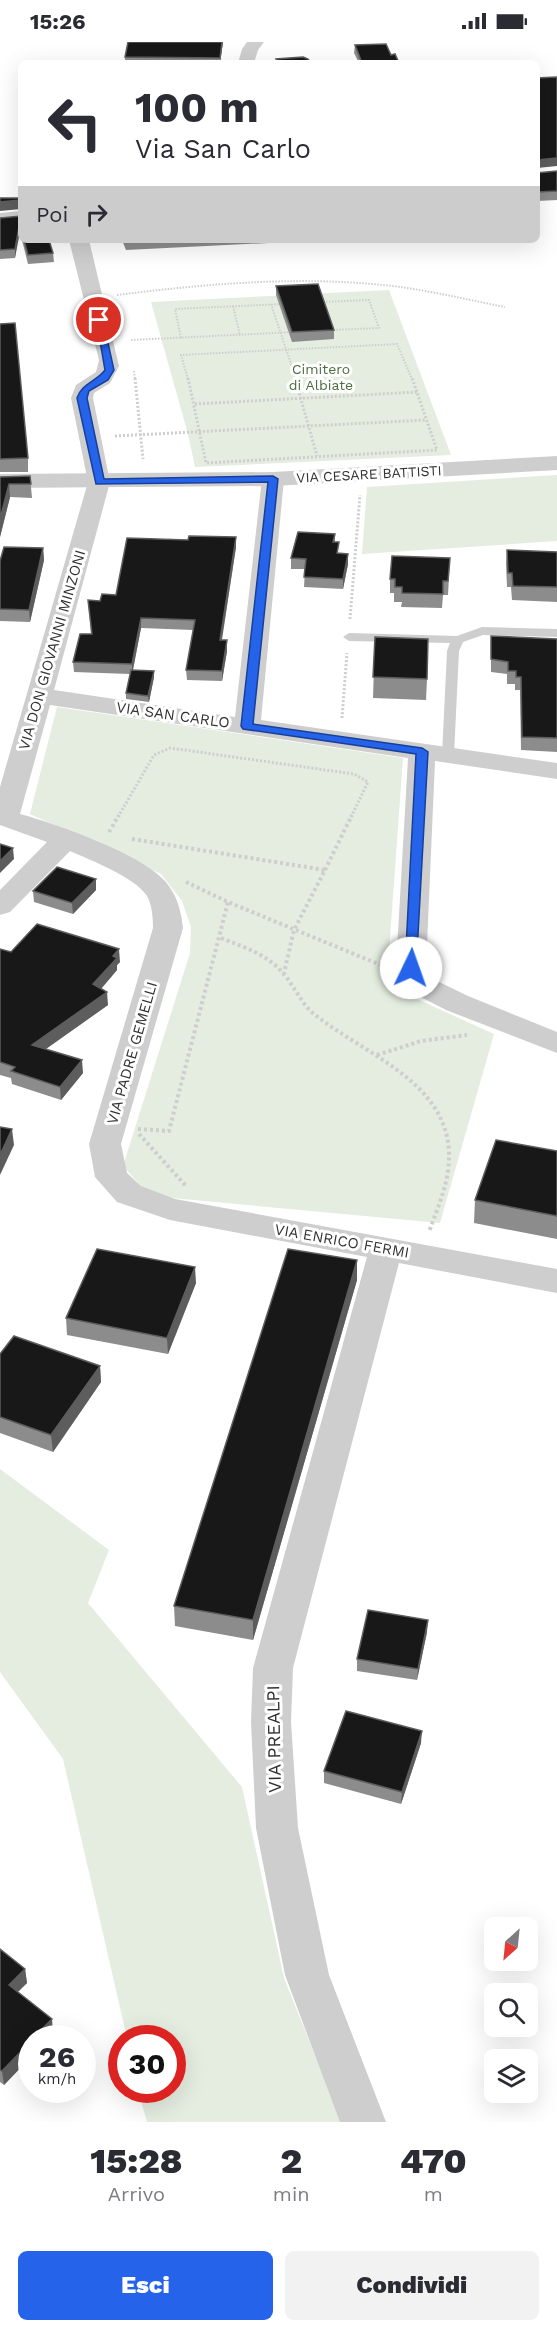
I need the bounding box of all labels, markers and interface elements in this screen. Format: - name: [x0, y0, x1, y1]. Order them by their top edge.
- text: 15:26: [30, 9, 86, 34]
- text: 100 m: [135, 83, 259, 132]
- icon: left: [36, 84, 114, 162]
- text: Via San Carlo: [135, 133, 311, 165]
- icon: right: [80, 198, 113, 231]
- text: Poi: [36, 202, 68, 227]
- pin: [73, 294, 124, 345]
- icon: arrive: [82, 303, 115, 336]
- park label: Cimitero di Albiate: [289, 361, 353, 393]
- street label: VIA CESARE BATTISTI: [296, 462, 442, 486]
- street label: VIA DON GIOVANNI MINZONI: [15, 548, 89, 752]
- street label: VIA SAN CARLO: [115, 698, 231, 732]
- position arrow: [379, 936, 443, 1000]
- street label: VIA PADRE GEMELLI: [103, 980, 161, 1126]
- street label: VIA ENRICO FERMI: [273, 1220, 411, 1262]
- street label: VIA PREALPI: [262, 1685, 285, 1793]
- north arrow: [484, 1917, 538, 1971]
- map controls: [484, 1917, 538, 2103]
- button: search: [484, 1983, 538, 2037]
- speed limit sign: 30: [108, 2025, 186, 2103]
- text: 26: [39, 2039, 75, 2074]
- button: layers: [484, 2049, 538, 2103]
- text: km/h: [38, 2070, 76, 2088]
- text: 15:28: [90, 2140, 183, 2182]
- text: 2: [280, 2140, 302, 2182]
- text: 470: [400, 2140, 467, 2182]
- text: Arrivo: [108, 2182, 165, 2206]
- text: min: [273, 2182, 310, 2206]
- text: m: [424, 2182, 443, 2206]
- button: Esci: [18, 2251, 273, 2320]
- button: Condividi: [285, 2251, 539, 2320]

